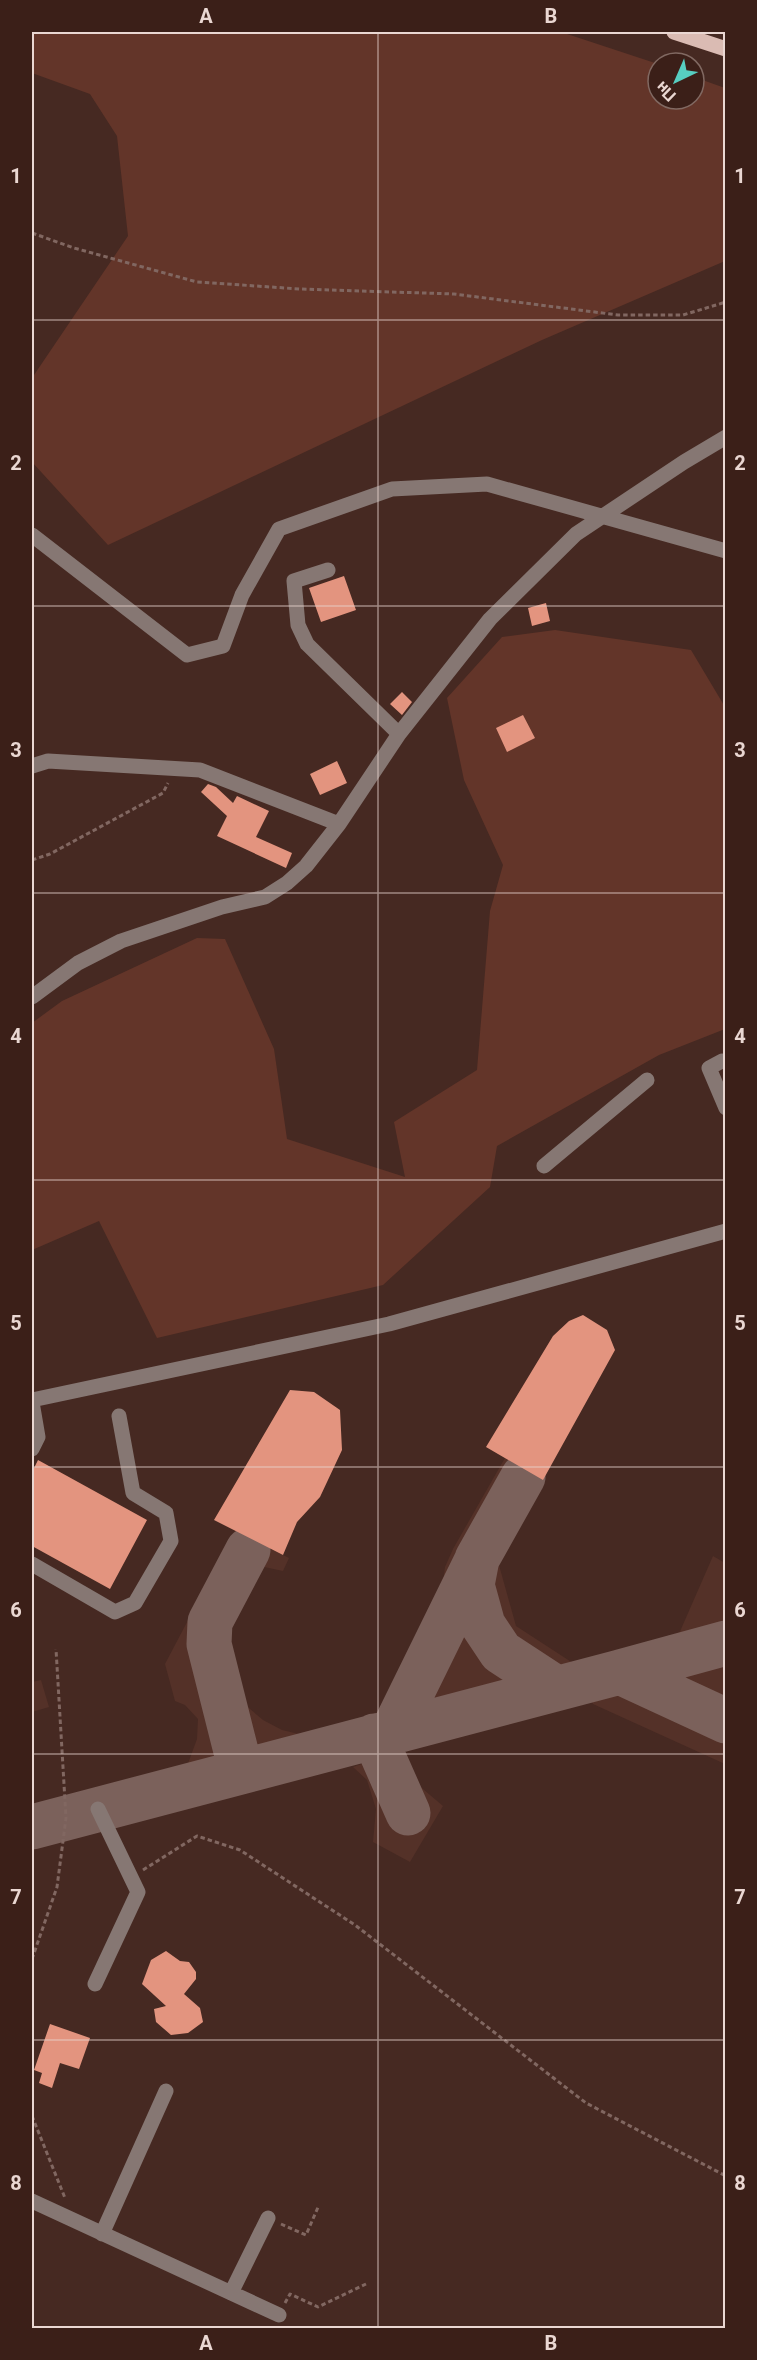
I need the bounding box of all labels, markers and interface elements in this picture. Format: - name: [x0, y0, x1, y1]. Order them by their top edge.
- text: A: [199, 4, 213, 28]
- text: B: [545, 4, 557, 28]
- north arrow: [646, 51, 706, 111]
- text: Пн: [652, 78, 680, 105]
- text: 1: [10, 164, 22, 188]
- text: 1: [734, 164, 746, 188]
- text: 2: [10, 451, 22, 475]
- text: 2: [734, 451, 746, 475]
- text: 3: [10, 738, 22, 762]
- text: 3: [734, 738, 746, 762]
- text: 4: [10, 1024, 22, 1048]
- text: 4: [734, 1024, 746, 1048]
- text: 5: [10, 1311, 22, 1335]
- text: 5: [734, 1311, 746, 1335]
- text: 6: [10, 1598, 22, 1622]
- text: 6: [734, 1598, 746, 1622]
- text: 7: [10, 1885, 22, 1909]
- text: 7: [734, 1885, 746, 1909]
- text: 8: [10, 2171, 22, 2195]
- text: 8: [734, 2171, 746, 2195]
- text: A: [199, 2331, 213, 2355]
- text: B: [545, 2331, 557, 2355]

